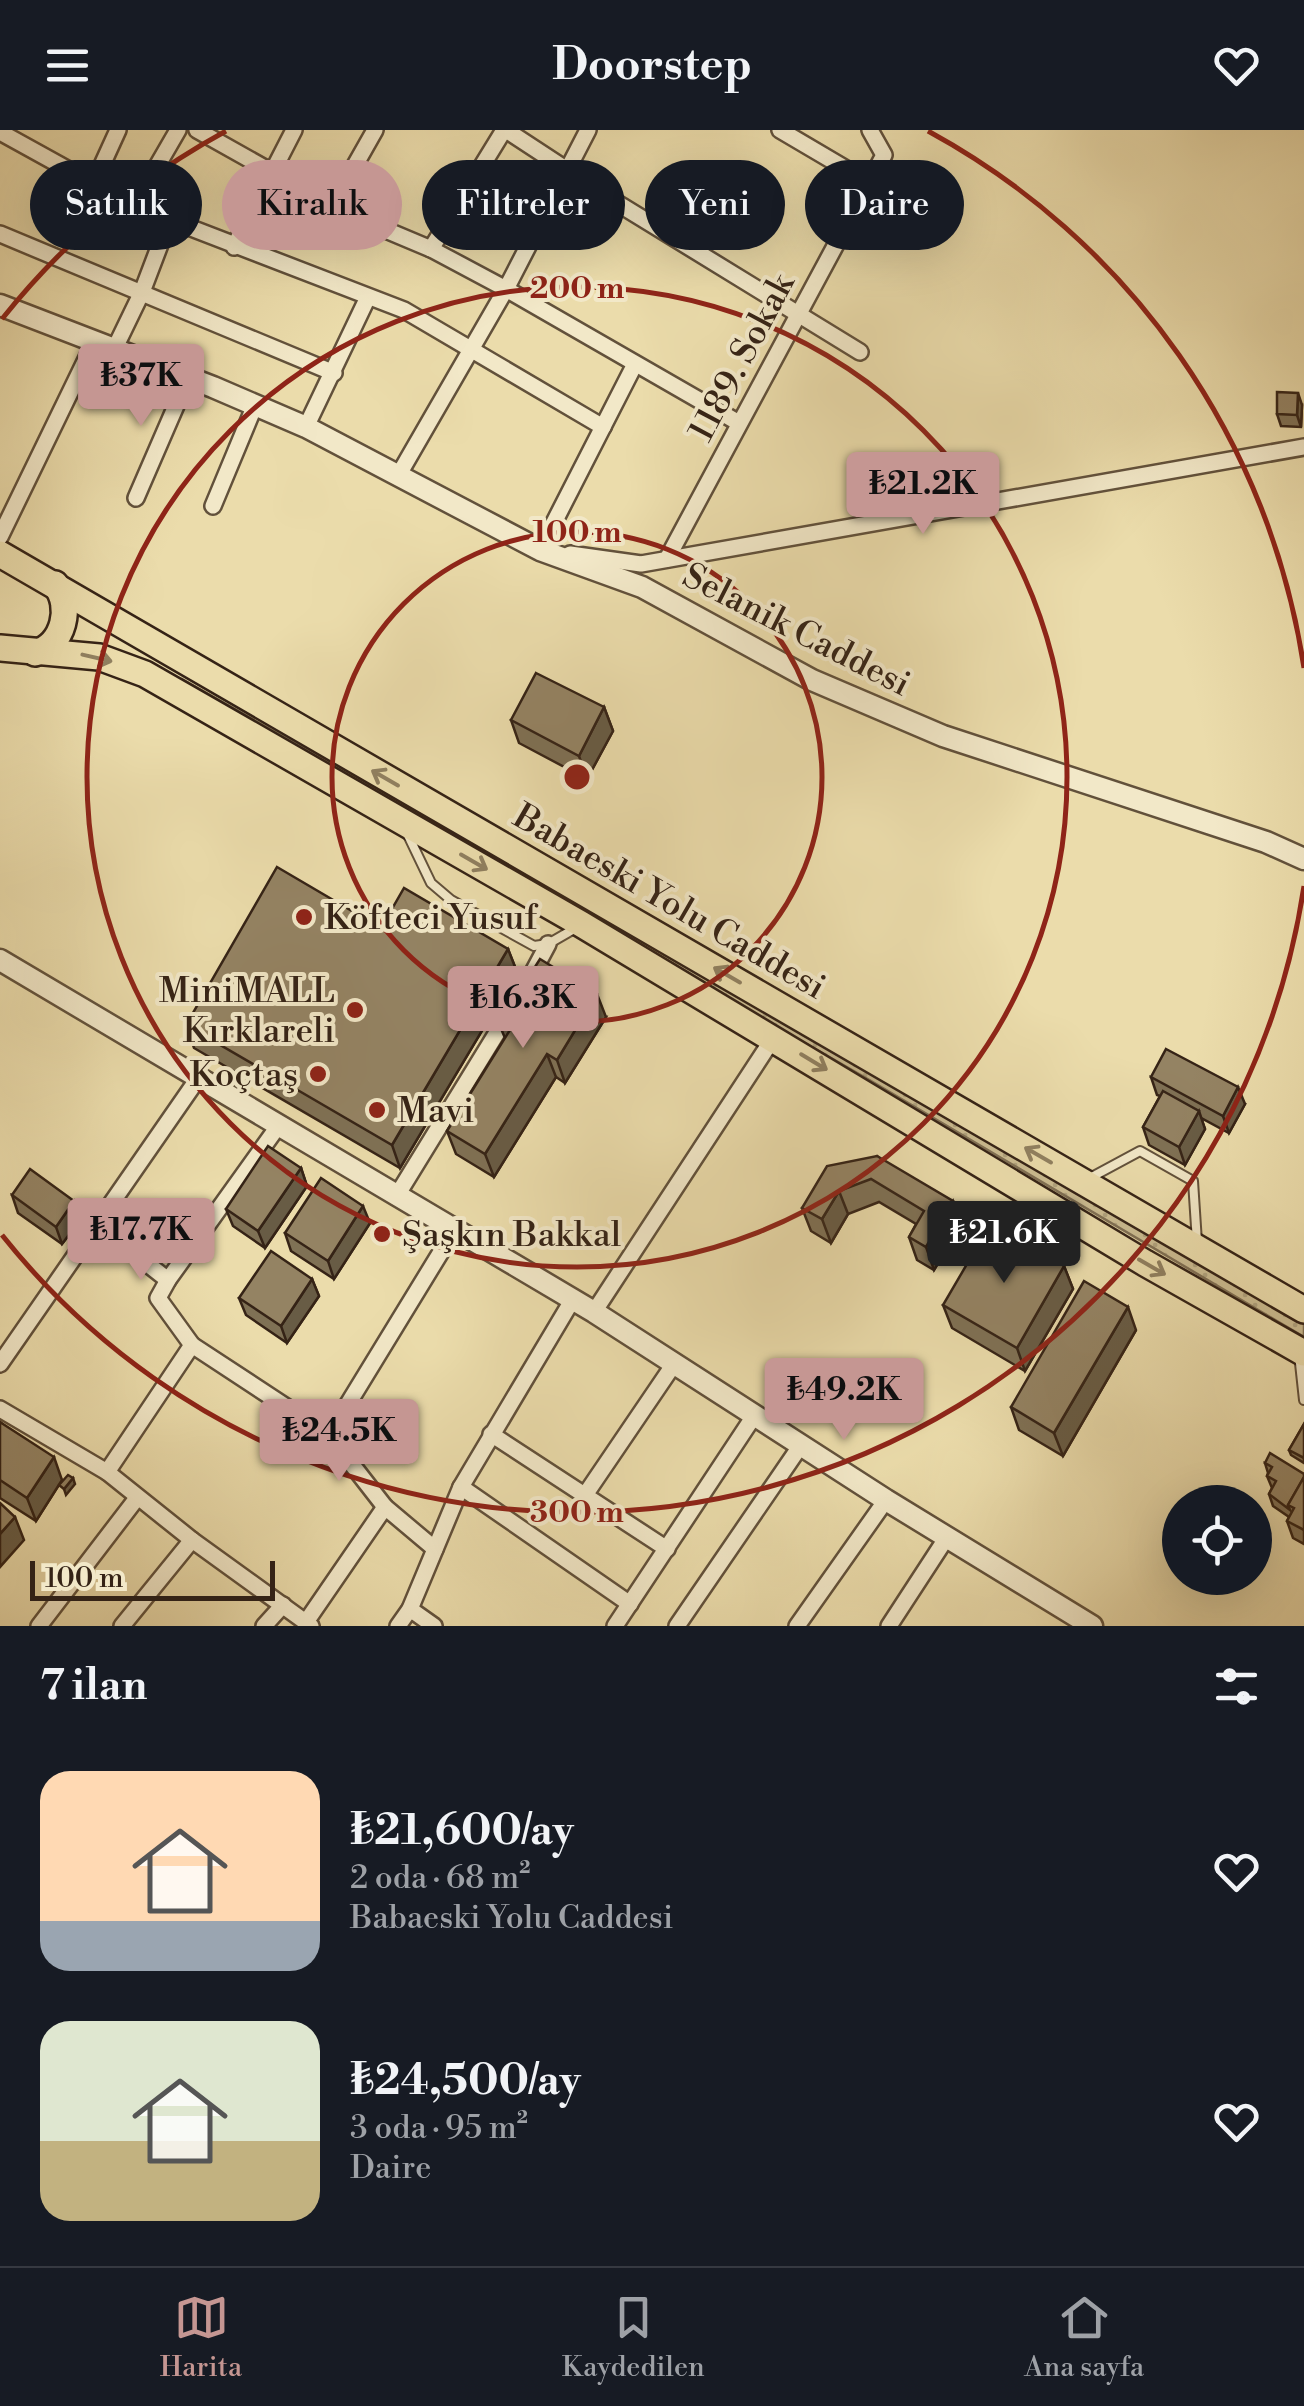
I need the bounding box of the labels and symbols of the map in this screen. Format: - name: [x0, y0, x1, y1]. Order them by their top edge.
- street label: 1189. Sokak: [680, 265, 805, 449]
- text: 200 m: [530, 270, 624, 308]
- pin: ₺37K: [82, 344, 200, 429]
- pin: ₺21.2K: [842, 452, 1004, 537]
- text: 100 m: [532, 514, 622, 552]
- street label: Selanik Caddesi: [675, 554, 917, 706]
- one-way arrow: [80, 649, 112, 668]
- centre of rings: [559, 759, 595, 795]
- one-way arrow: [370, 767, 400, 787]
- street label: Babaeski Yolu Caddesi: [505, 795, 833, 1009]
- one-way arrow: [458, 853, 488, 873]
- place label: Köfteci Yusuf: [324, 897, 538, 940]
- marker: Köfteci Yusuf: [293, 906, 315, 928]
- one-way arrow: [713, 965, 742, 985]
- pin: ₺16.3K: [442, 966, 604, 1051]
- place label: MiniMALL Kırklareli: [159, 970, 335, 1053]
- marker: MiniMALL Kırklareli: [344, 999, 366, 1021]
- one-way arrow: [799, 1052, 828, 1072]
- place label: Koçtaş: [189, 1054, 298, 1097]
- marker: Koçtaş: [307, 1063, 329, 1085]
- place label: Mavi: [397, 1090, 474, 1133]
- marker: Mavi: [366, 1099, 388, 1121]
- one-way arrow: [1025, 1145, 1053, 1165]
- pin: ₺17.7K: [60, 1198, 222, 1283]
- pin: ₺21.6K: [923, 1201, 1085, 1286]
- place label: Şaşkın Bakkal: [402, 1214, 621, 1257]
- marker: Şaşkın Bakkal: [371, 1223, 393, 1245]
- one-way arrow: [1137, 1257, 1166, 1277]
- pin: ₺49.2K: [763, 1358, 925, 1443]
- pin: ₺24.5K: [258, 1399, 420, 1484]
- text: 300 m: [530, 1494, 624, 1532]
- scale bar: [30, 1556, 275, 1600]

